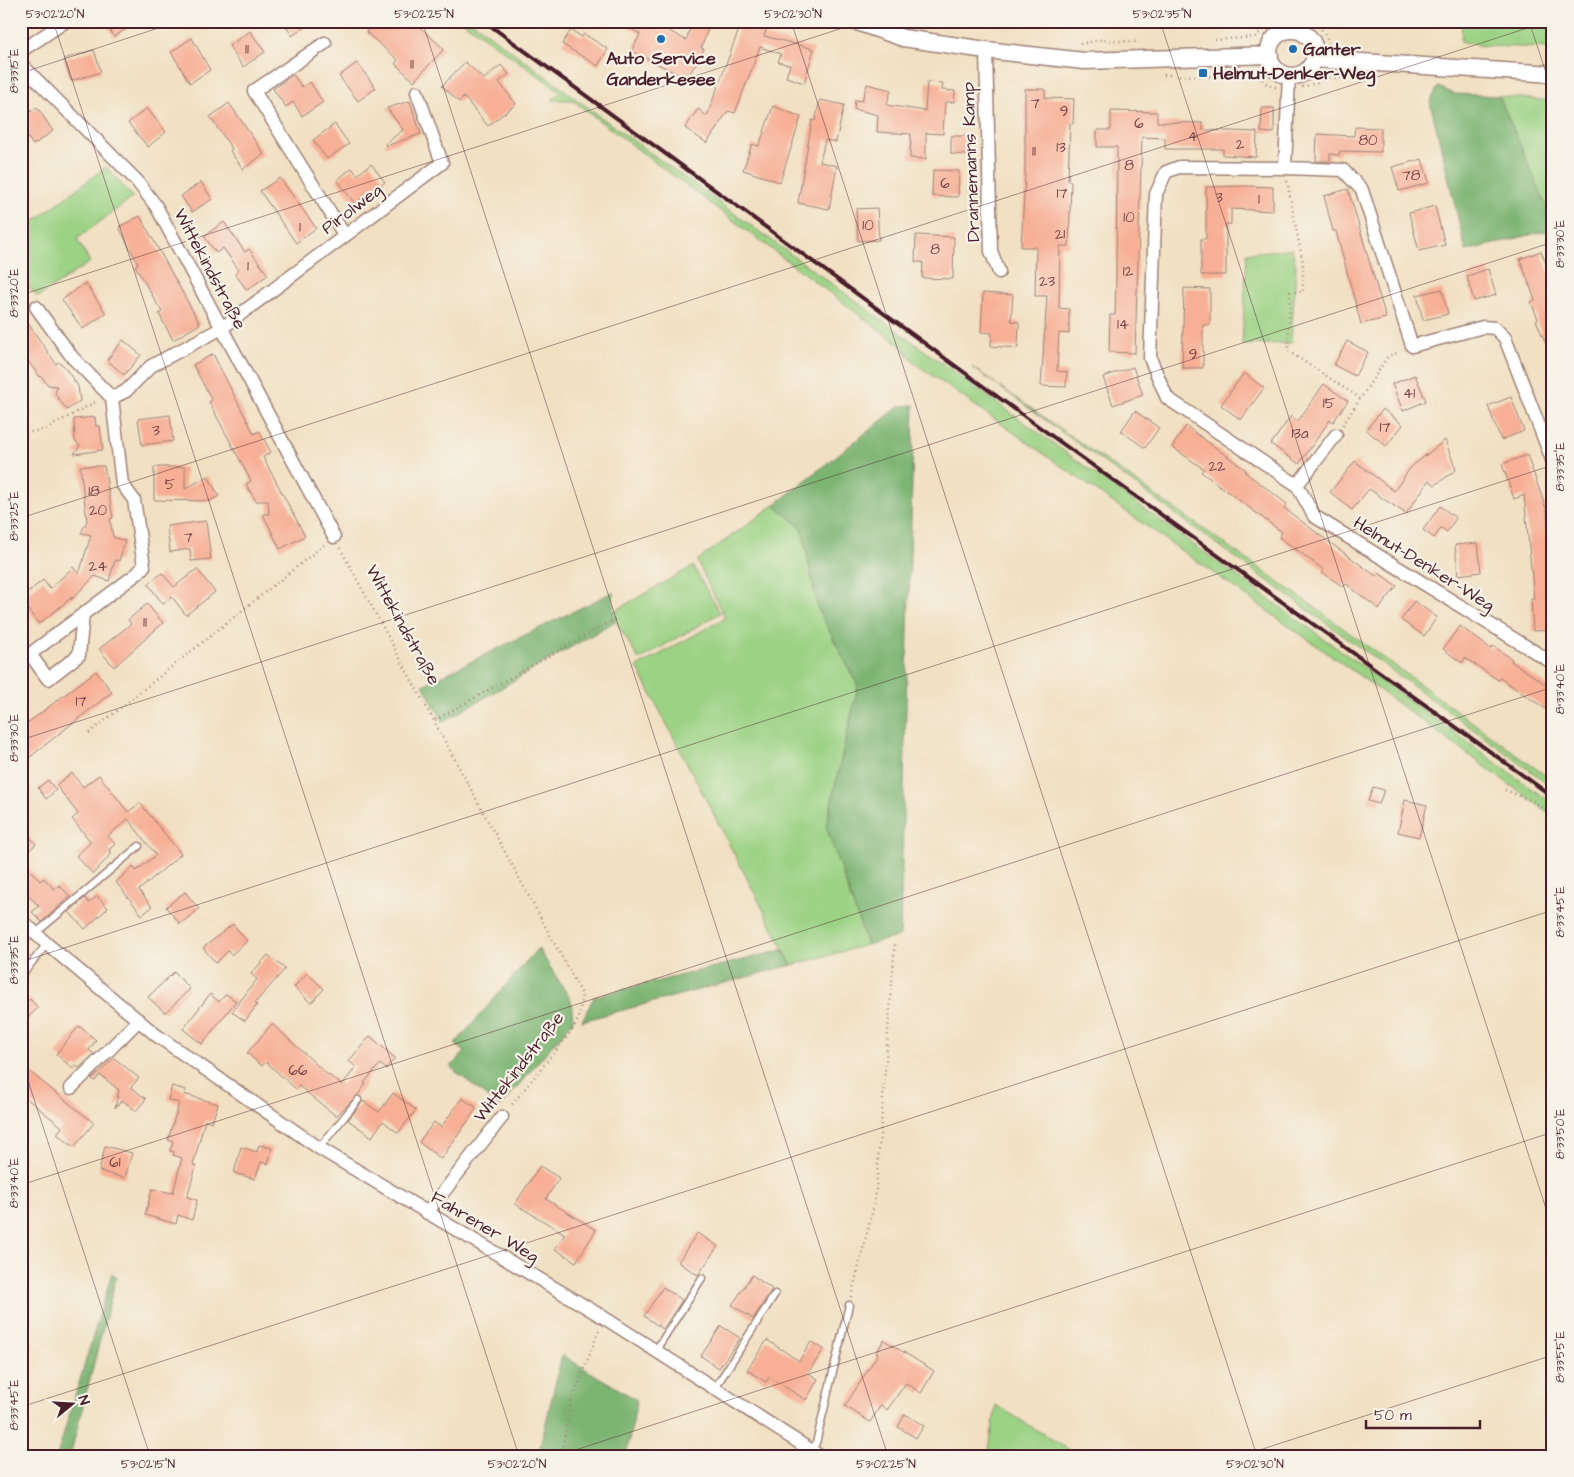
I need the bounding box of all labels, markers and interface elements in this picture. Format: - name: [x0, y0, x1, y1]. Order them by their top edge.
- text: 53°02'20"N: [26, 6, 85, 23]
- text: 53°02'25"N: [394, 6, 454, 23]
- text: 53°02'30"N: [764, 6, 822, 23]
- text: 53°02'35"N: [1133, 6, 1192, 23]
- marker: Auto Service Ganderkesee: [655, 33, 667, 45]
- place label: Ganter: [1303, 37, 1361, 62]
- house number: 11: [245, 39, 249, 60]
- marker: Ganter: [1287, 43, 1299, 55]
- place label: Auto Service Ganderkesee: [606, 46, 716, 92]
- text: 8°33'15"E: [6, 49, 23, 93]
- house number: 11: [410, 54, 414, 75]
- place label: Helmut-Denker-Weg: [1213, 61, 1376, 87]
- marker: Helmut-Denker-Weg: [1197, 67, 1209, 79]
- street label: Drannemanns Kamp: [956, 82, 986, 242]
- house number: 7: [1030, 93, 1040, 114]
- house number: 9: [1060, 101, 1068, 122]
- house number: 6: [1134, 113, 1144, 134]
- house number: 4: [1188, 126, 1198, 147]
- house number: 80: [1358, 130, 1378, 151]
- house number: 2: [1236, 134, 1245, 155]
- house number: 13: [1056, 137, 1066, 158]
- house number: 11: [1032, 141, 1036, 162]
- house number: 8: [1124, 155, 1134, 176]
- house number: 78: [1402, 165, 1421, 186]
- house number: 6: [940, 173, 950, 194]
- street label: Pirolweg: [316, 178, 388, 241]
- house number: 17: [1056, 183, 1068, 204]
- house number: 3: [1215, 187, 1223, 208]
- house number: 1: [1258, 189, 1260, 210]
- street label: Wittekindstraße: [168, 204, 253, 334]
- house number: 10: [1123, 207, 1135, 228]
- house number: 10: [862, 215, 874, 236]
- house number: 1: [299, 217, 301, 238]
- text: 8°33'30"E: [1552, 220, 1569, 268]
- house number: 21: [1055, 224, 1065, 245]
- house number: 8: [930, 239, 940, 260]
- house number: 1: [247, 256, 249, 277]
- house number: 12: [1123, 261, 1134, 282]
- text: 8°33'20"E: [6, 269, 23, 317]
- house number: 23: [1039, 271, 1055, 292]
- house number: 14: [1117, 314, 1129, 335]
- house number: 9: [1189, 344, 1197, 365]
- house number: 41: [1403, 383, 1415, 404]
- house number: 15: [1323, 393, 1336, 414]
- house number: 17: [1379, 417, 1391, 438]
- house number: 3: [152, 420, 160, 441]
- house number: 13a: [1291, 423, 1309, 444]
- text: 8°33'35"E: [1552, 442, 1569, 492]
- house number: 22: [1208, 456, 1226, 477]
- house number: 5: [165, 474, 176, 495]
- house number: 18: [88, 481, 100, 502]
- text: 8°33'25"E: [6, 491, 23, 541]
- house number: 20: [89, 500, 108, 521]
- street label: Helmut-Denker-Weg: [1348, 510, 1499, 618]
- house number: 7: [183, 527, 193, 548]
- house number: 24: [89, 556, 107, 577]
- street label: Wittekindstraße: [360, 560, 447, 690]
- house number: 11: [143, 612, 147, 633]
- text: 8°33'40"E: [1552, 664, 1569, 714]
- house number: 17: [75, 691, 87, 712]
- text: 8°33'30"E: [6, 714, 23, 762]
- text: 8°33'45"E: [1552, 886, 1569, 938]
- text: 8°33'35"E: [6, 935, 23, 985]
- street label: Wittekindstraße: [468, 1006, 570, 1127]
- house number: 66: [289, 1060, 308, 1081]
- text: 8°33'50"E: [1552, 1109, 1569, 1159]
- house number: 61: [109, 1152, 121, 1173]
- text: 8°33'40"E: [6, 1158, 23, 1208]
- street label: Fahrener Weg: [426, 1185, 544, 1270]
- text: 8°33'55"E: [1552, 1331, 1569, 1383]
- text: 8°33'45"E: [6, 1379, 23, 1431]
- north arrow: [48, 1380, 98, 1430]
- text: N: [73, 1393, 94, 1408]
- scale bar: [1366, 1397, 1480, 1429]
- text: 50 m: [1374, 1405, 1412, 1426]
- text: 53°02'15"N: [121, 1456, 175, 1473]
- text: 53°02'20"N: [488, 1456, 547, 1473]
- text: 53°02'25"N: [856, 1456, 916, 1473]
- text: 53°02'30"N: [1226, 1456, 1284, 1473]

